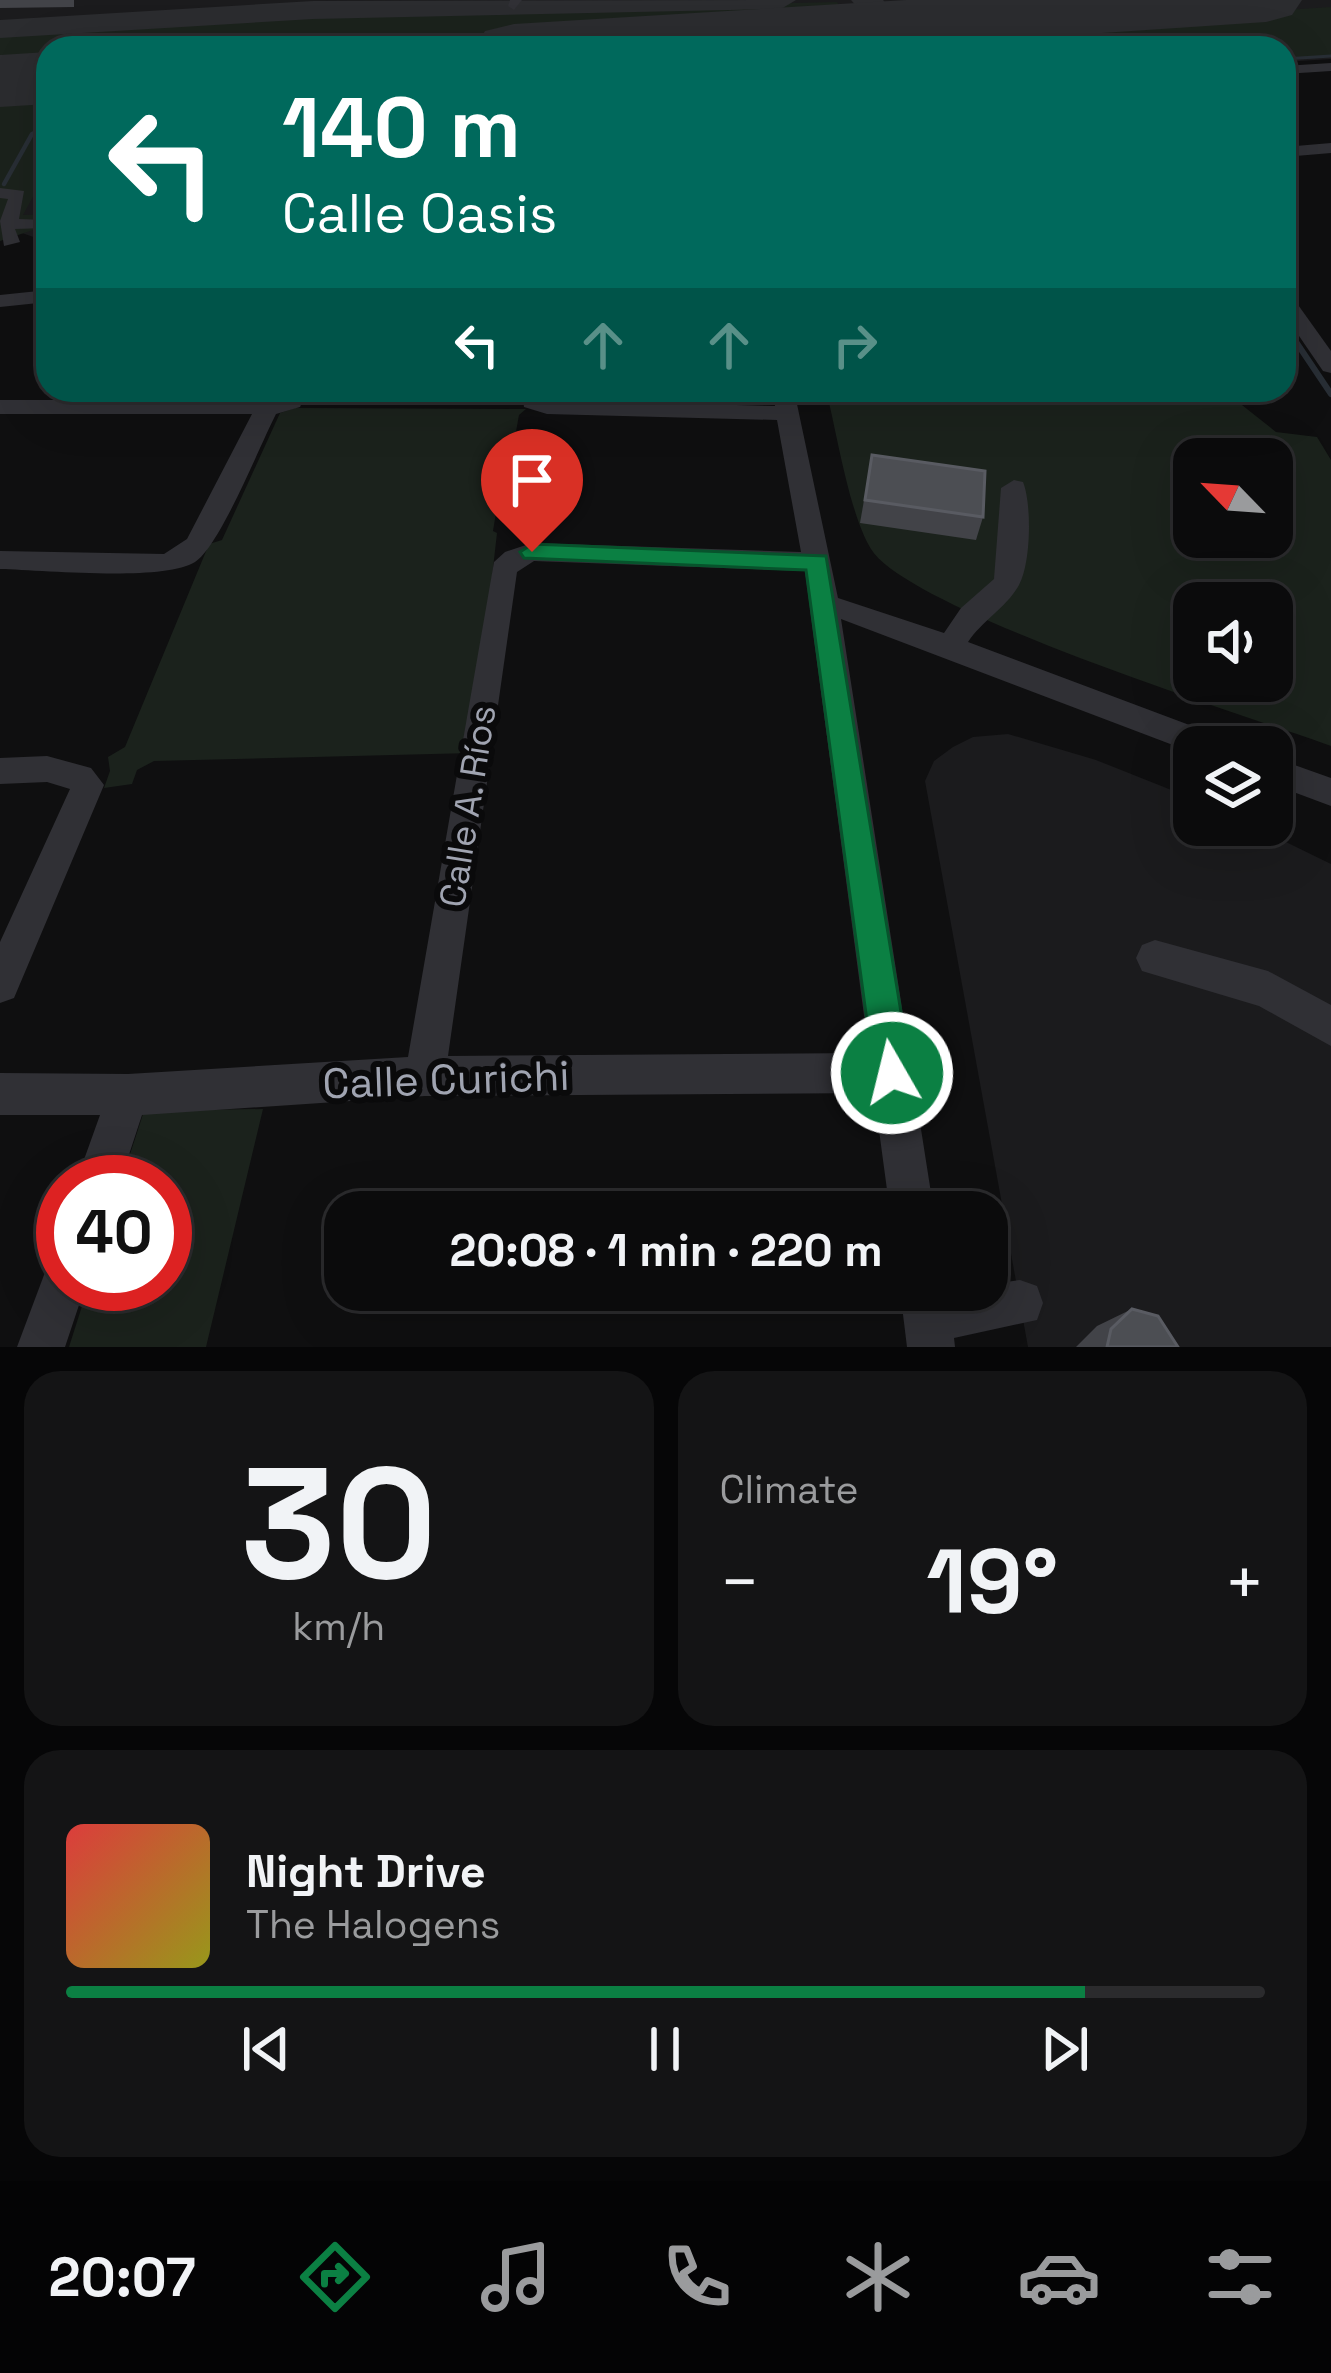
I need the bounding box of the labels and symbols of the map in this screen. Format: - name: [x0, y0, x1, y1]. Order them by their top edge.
- pin: [481, 429, 583, 552]
- north arrow: [1173, 438, 1293, 558]
- street label: Calle A. Ríos: [429, 702, 507, 911]
- position arrow: [829, 1010, 955, 1136]
- street label: Calle Curichi: [322, 1049, 571, 1110]
- speed limit sign: 40: [36, 1155, 192, 1311]

